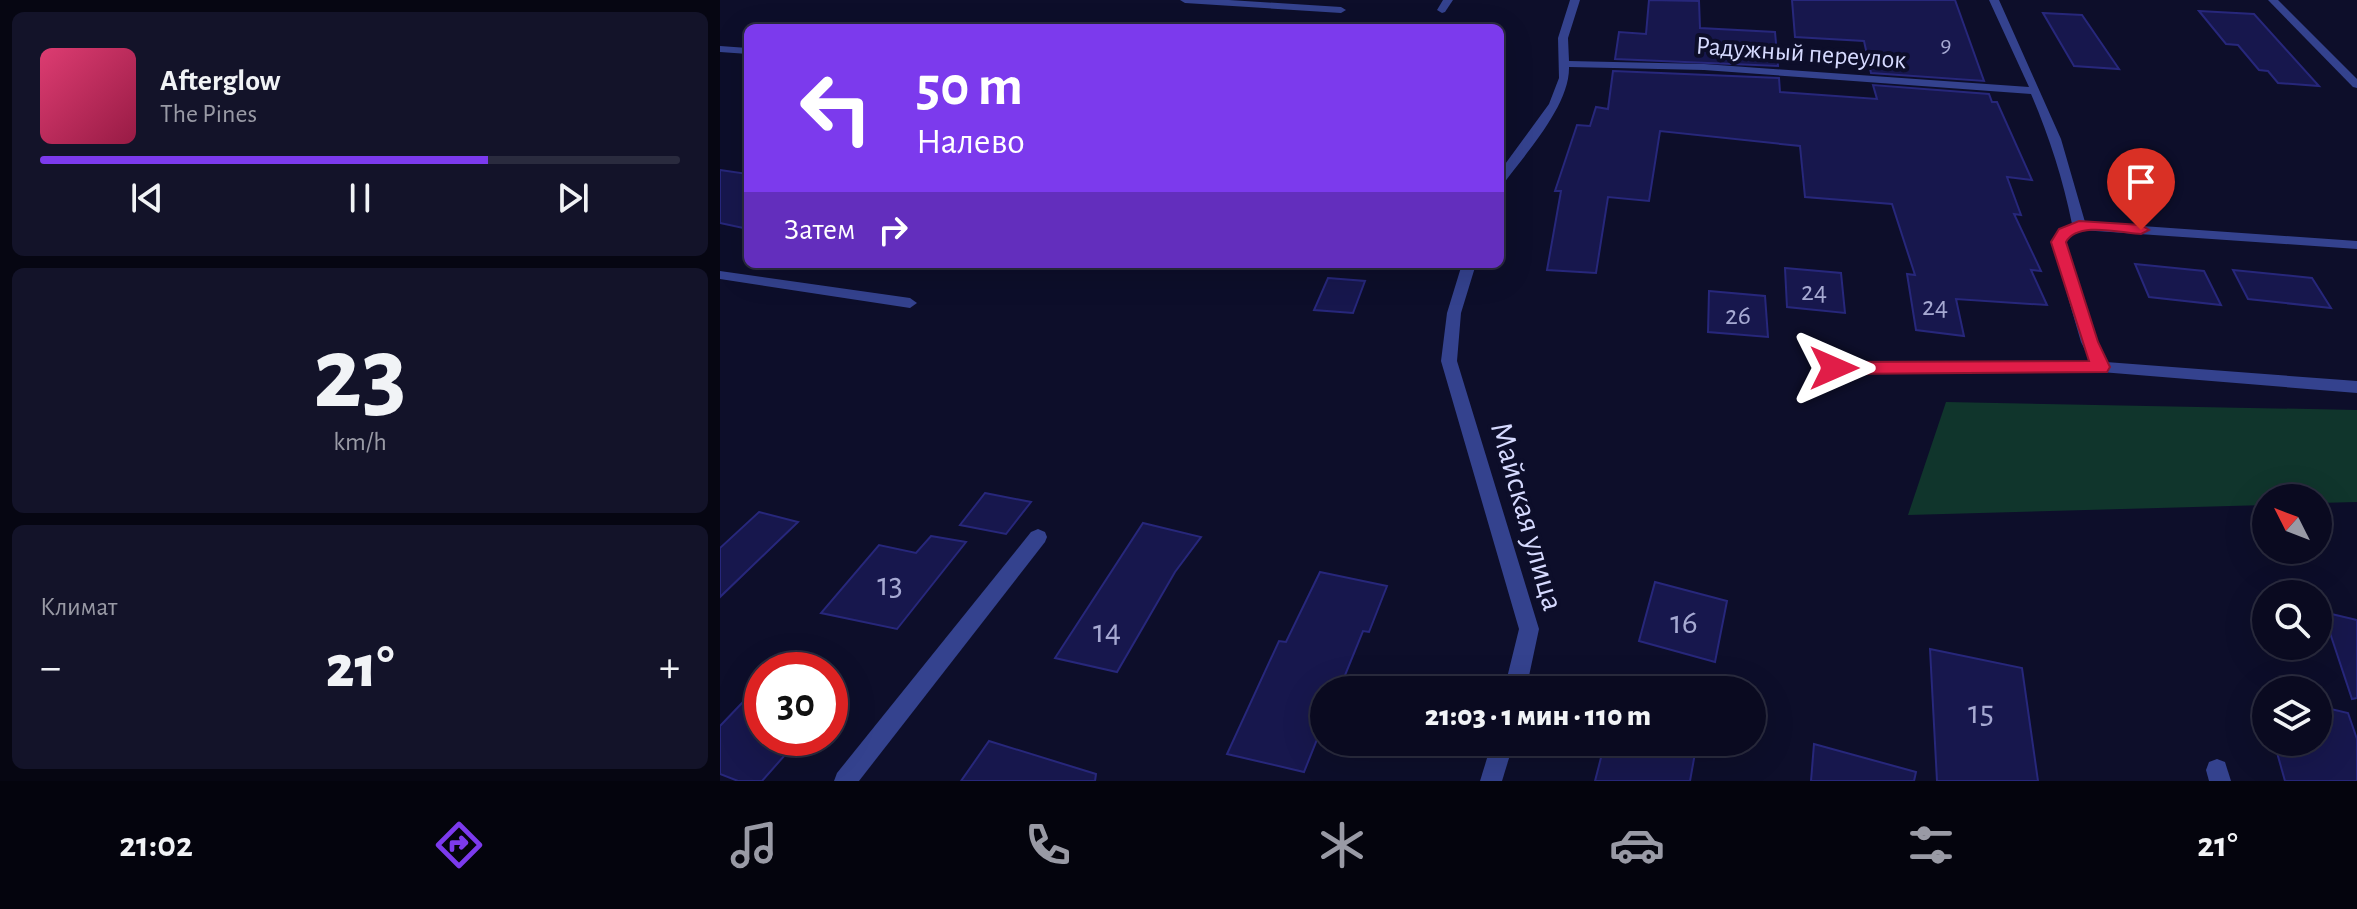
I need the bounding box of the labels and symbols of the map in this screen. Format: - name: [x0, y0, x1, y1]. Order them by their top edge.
- street label: Радужный переулок: [1695, 33, 1907, 73]
- house number: 9: [1940, 33, 1952, 57]
- pin: [2107, 148, 2175, 230]
- house number: 24: [1801, 278, 1827, 306]
- house number: 24: [1922, 293, 1948, 321]
- house number: 26: [1725, 302, 1751, 330]
- position arrow: [1792, 326, 1876, 410]
- street label: Майская улица: [1485, 418, 1569, 614]
- north arrow: [2252, 484, 2332, 564]
- house number: 13: [877, 568, 903, 602]
- house number: 16: [1670, 606, 1698, 640]
- house number: 14: [1093, 615, 1121, 649]
- speed limit sign: 30: [744, 652, 848, 756]
- house number: 15: [1968, 696, 1994, 730]

